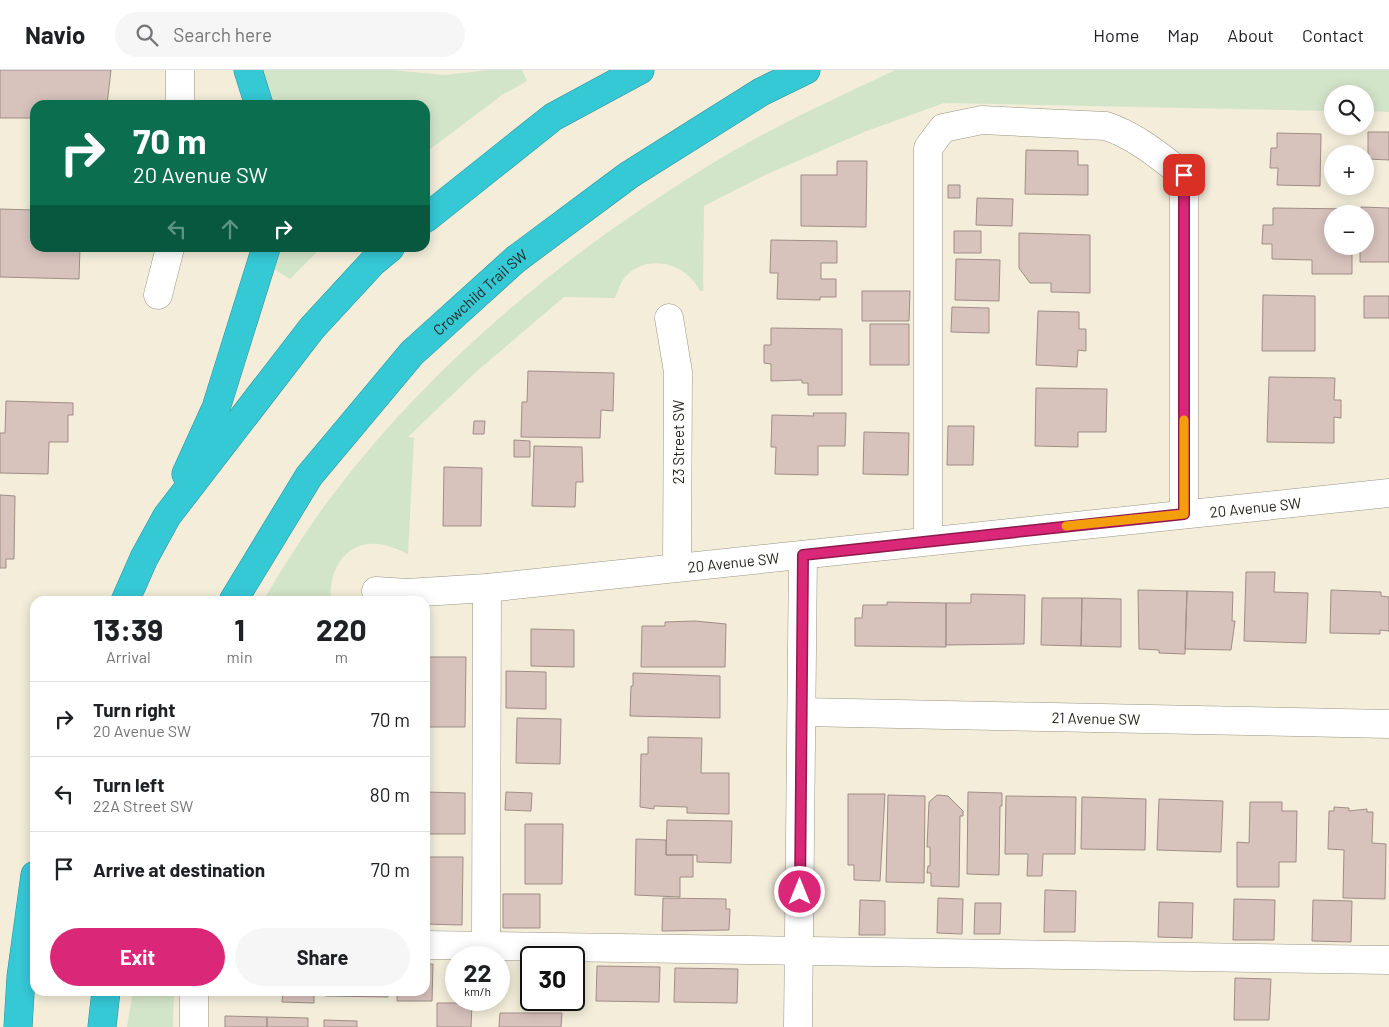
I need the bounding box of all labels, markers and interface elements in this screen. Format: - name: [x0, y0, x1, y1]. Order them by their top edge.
- search box: [115, 12, 465, 57]
- text: Navio: [25, 20, 85, 49]
- icon: search: [133, 21, 161, 49]
- text: Search here: [173, 23, 272, 46]
- text: Home: [1093, 24, 1139, 46]
- text: Map: [1167, 24, 1199, 46]
- text: About: [1227, 24, 1274, 46]
- text: Contact: [1302, 24, 1364, 46]
- map controls: [1324, 85, 1374, 255]
- button: search: [1324, 85, 1374, 135]
- text: 70 m: [133, 119, 207, 161]
- icon: right: [50, 120, 115, 185]
- button: +: [1324, 145, 1374, 195]
- pin: [1163, 154, 1205, 196]
- text: 20 Avenue SW: [133, 161, 268, 187]
- icon: arrive: [1170, 161, 1198, 189]
- button: −: [1324, 205, 1374, 255]
- icon: left: [163, 215, 191, 243]
- icon: ahead: [216, 215, 244, 243]
- icon: right: [269, 215, 297, 243]
- street label: Crowchild Trail SW: [429, 245, 530, 339]
- street label: 23 Street SW: [669, 400, 687, 484]
- street label: 20 Avenue SW: [1209, 493, 1302, 521]
- street label: 20 Avenue SW: [687, 548, 780, 576]
- text: 13:39: [93, 611, 163, 647]
- text: 1: [234, 611, 245, 647]
- text: 220: [316, 611, 367, 647]
- text: Arrival: [106, 647, 151, 666]
- text: min: [227, 647, 253, 666]
- text: m: [335, 647, 348, 666]
- text: Turn right: [93, 698, 175, 721]
- icon: right: [50, 705, 78, 733]
- text: 70 m: [371, 708, 410, 731]
- street label: 21 Avenue SW: [1051, 708, 1140, 728]
- text: 20 Avenue SW: [93, 721, 191, 740]
- text: Turn left: [93, 773, 164, 796]
- icon: left: [50, 780, 78, 808]
- text: 80 m: [370, 783, 410, 806]
- text: 22A Street SW: [93, 796, 193, 815]
- icon: arrive: [50, 855, 78, 883]
- text: Arrive at destination: [93, 858, 265, 881]
- text: 70 m: [371, 858, 410, 881]
- position arrow: [773, 865, 825, 917]
- button: Exit: [50, 928, 225, 986]
- button: Share: [235, 928, 410, 986]
- speed limit sign: 30: [520, 946, 585, 1011]
- text: 22: [463, 957, 492, 987]
- text: km/h: [464, 984, 491, 998]

